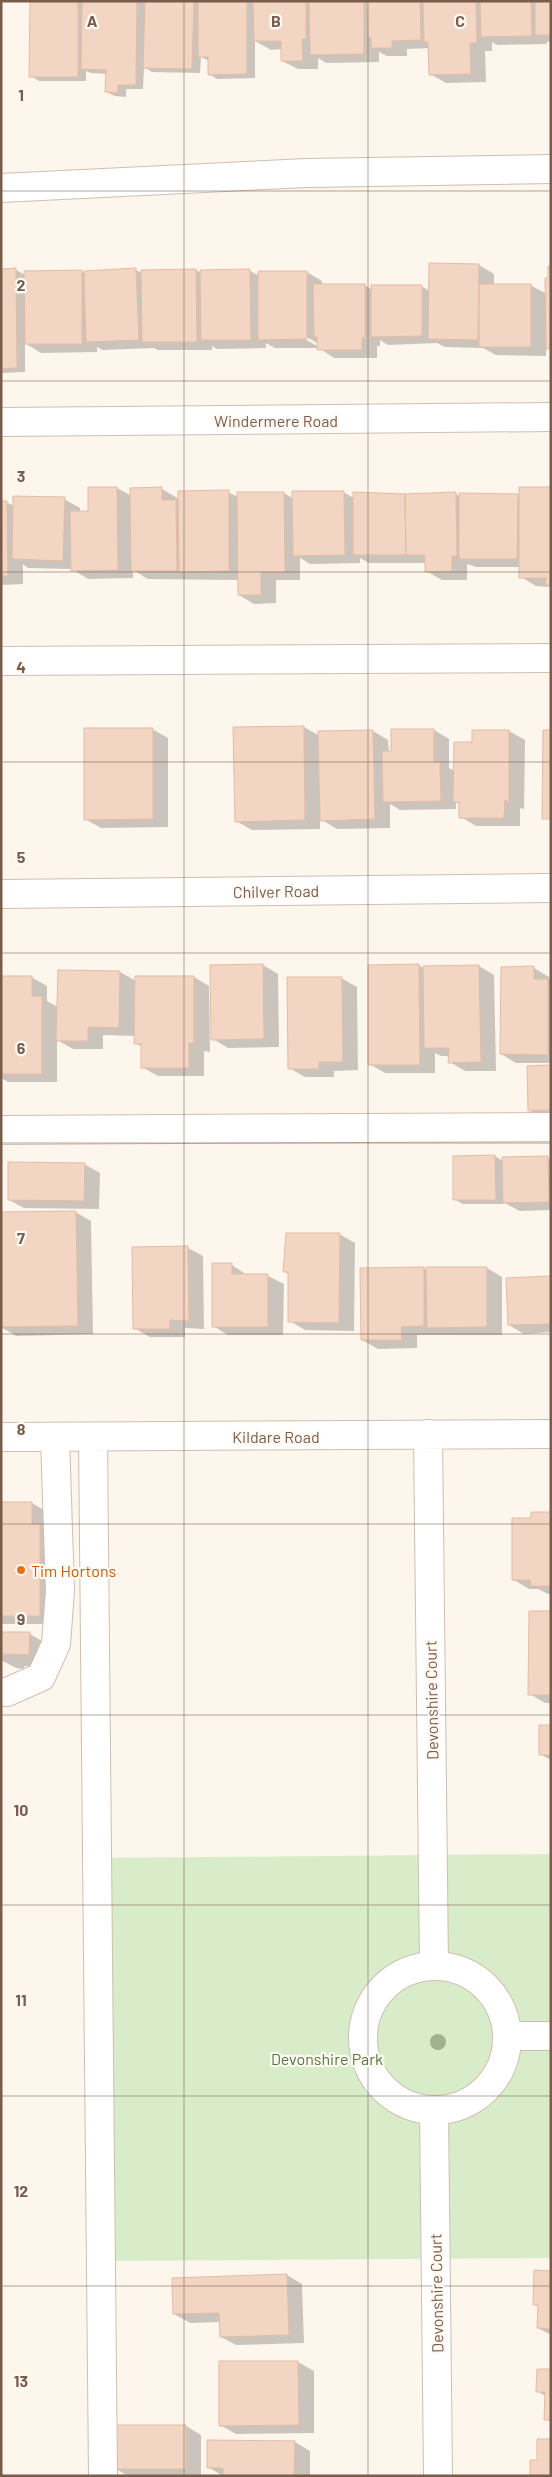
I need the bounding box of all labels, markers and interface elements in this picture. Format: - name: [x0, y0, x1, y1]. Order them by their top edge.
- text: A: [87, 11, 98, 30]
- text: B: [271, 11, 281, 30]
- text: C: [455, 11, 465, 30]
- text: 1: [18, 85, 24, 104]
- text: 2: [17, 275, 26, 294]
- street label: Windermere Road: [214, 411, 338, 430]
- text: 3: [17, 466, 25, 485]
- text: 4: [16, 657, 26, 676]
- text: 5: [17, 847, 26, 866]
- street label: Chilver Road: [233, 881, 319, 901]
- text: 6: [17, 1038, 26, 1057]
- text: 7: [17, 1228, 25, 1247]
- text: 8: [17, 1419, 26, 1438]
- street label: Kildare Road: [232, 1427, 320, 1446]
- place label: Tim Hortons: [31, 1561, 116, 1580]
- marker: Tim Hortons: [15, 1564, 27, 1576]
- text: 9: [17, 1609, 25, 1628]
- street label: Devonshire Court: [420, 1640, 442, 1760]
- text: 10: [14, 1800, 28, 1819]
- text: 11: [15, 1990, 27, 2009]
- park label: Devonshire Park: [271, 2049, 383, 2068]
- text: 12: [14, 2181, 28, 2200]
- street label: Devonshire Court: [425, 2233, 447, 2353]
- text: 13: [14, 2371, 28, 2390]

